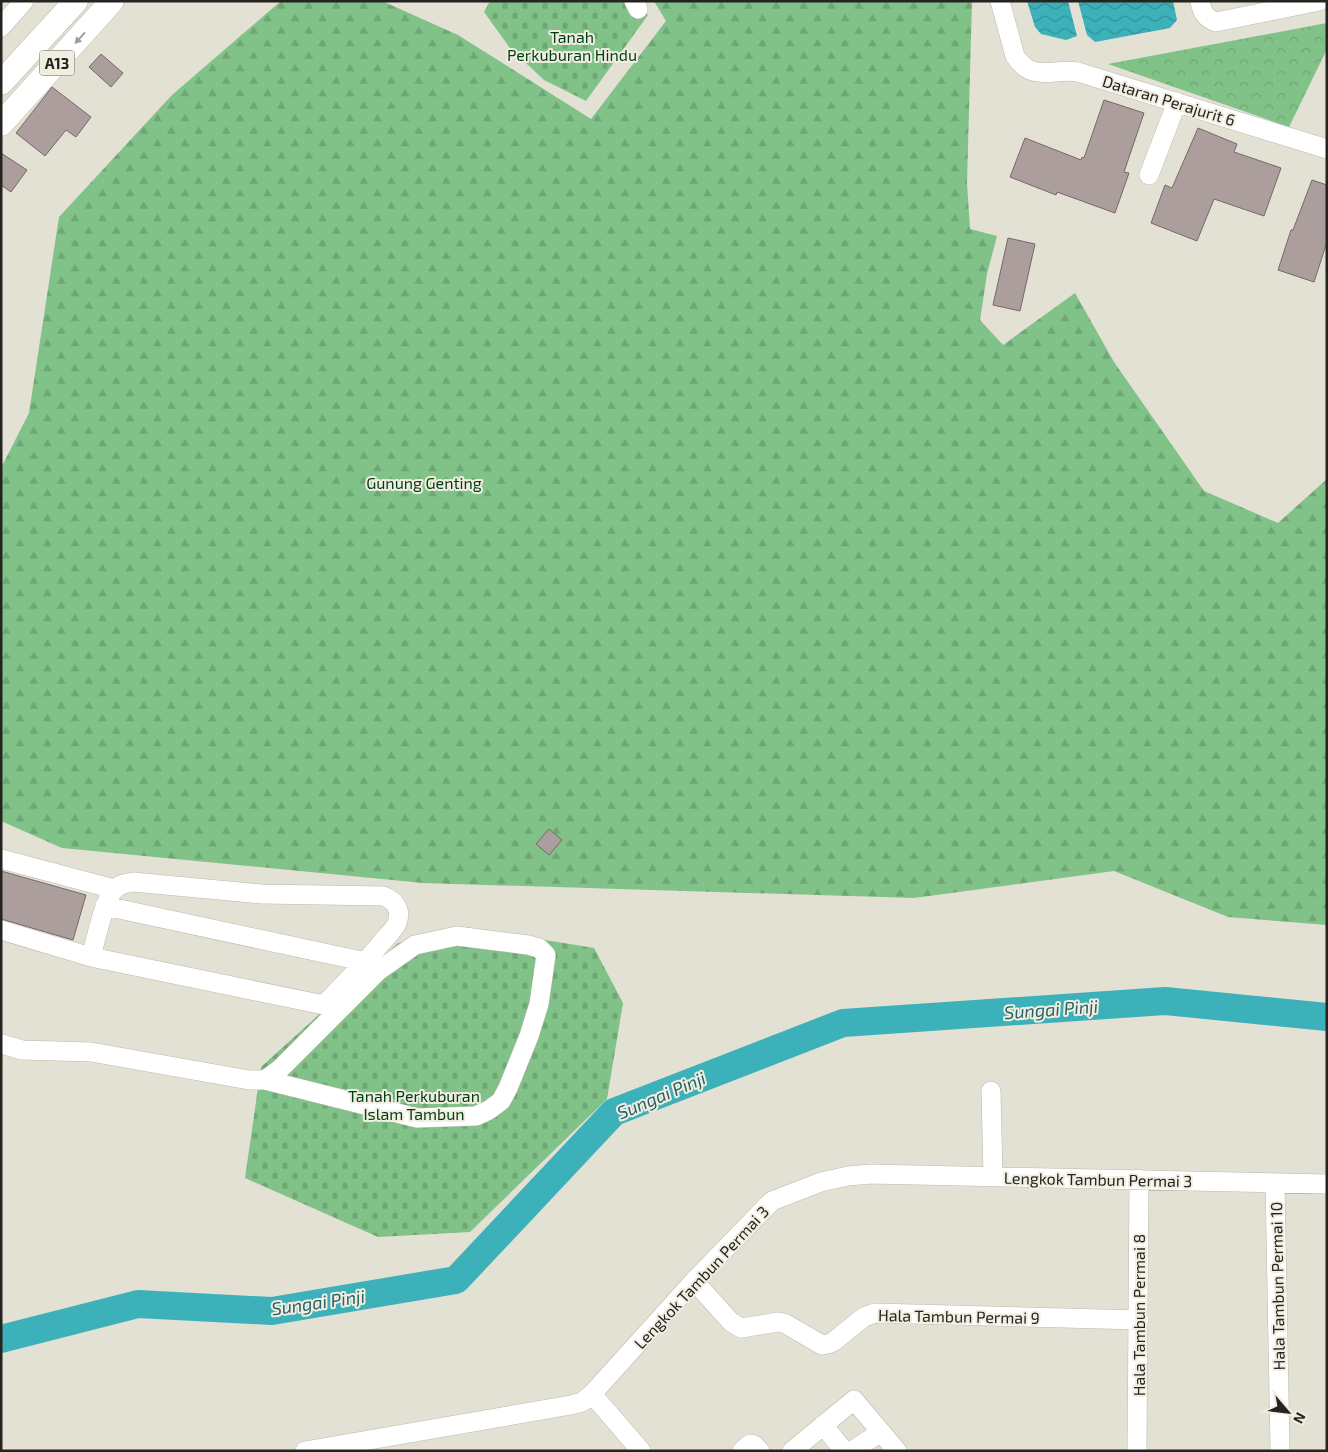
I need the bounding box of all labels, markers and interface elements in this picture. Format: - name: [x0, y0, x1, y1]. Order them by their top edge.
- park label: Tanah Perkuburan Hindu: [507, 27, 637, 64]
- one-way arrow: [74, 31, 85, 44]
- road number: A13: [40, 50, 74, 76]
- street label: Dataran Perajurit 6: [1100, 71, 1238, 130]
- park label: Gunung Genting: [366, 473, 482, 492]
- water label: Sungai Pinji: [1003, 995, 1099, 1023]
- water label: Sungai Pinji: [613, 1066, 709, 1124]
- park label: Tanah Perkuburan Islam Tambun: [348, 1086, 480, 1123]
- street label: Lengkok Tambun Permai 3: [1004, 1168, 1192, 1190]
- street label: Lengkok Tambun Permai 3: [630, 1202, 772, 1352]
- street label: Hala Tambun Permai 10: [1266, 1202, 1288, 1370]
- street label: Hala Tambun Permai 8: [1129, 1234, 1148, 1396]
- water label: Sungai Pinji: [270, 1284, 367, 1319]
- street label: Hala Tambun Permai 9: [878, 1305, 1040, 1327]
- north arrow: [1263, 1387, 1313, 1437]
- text: N: [1290, 1410, 1310, 1427]

